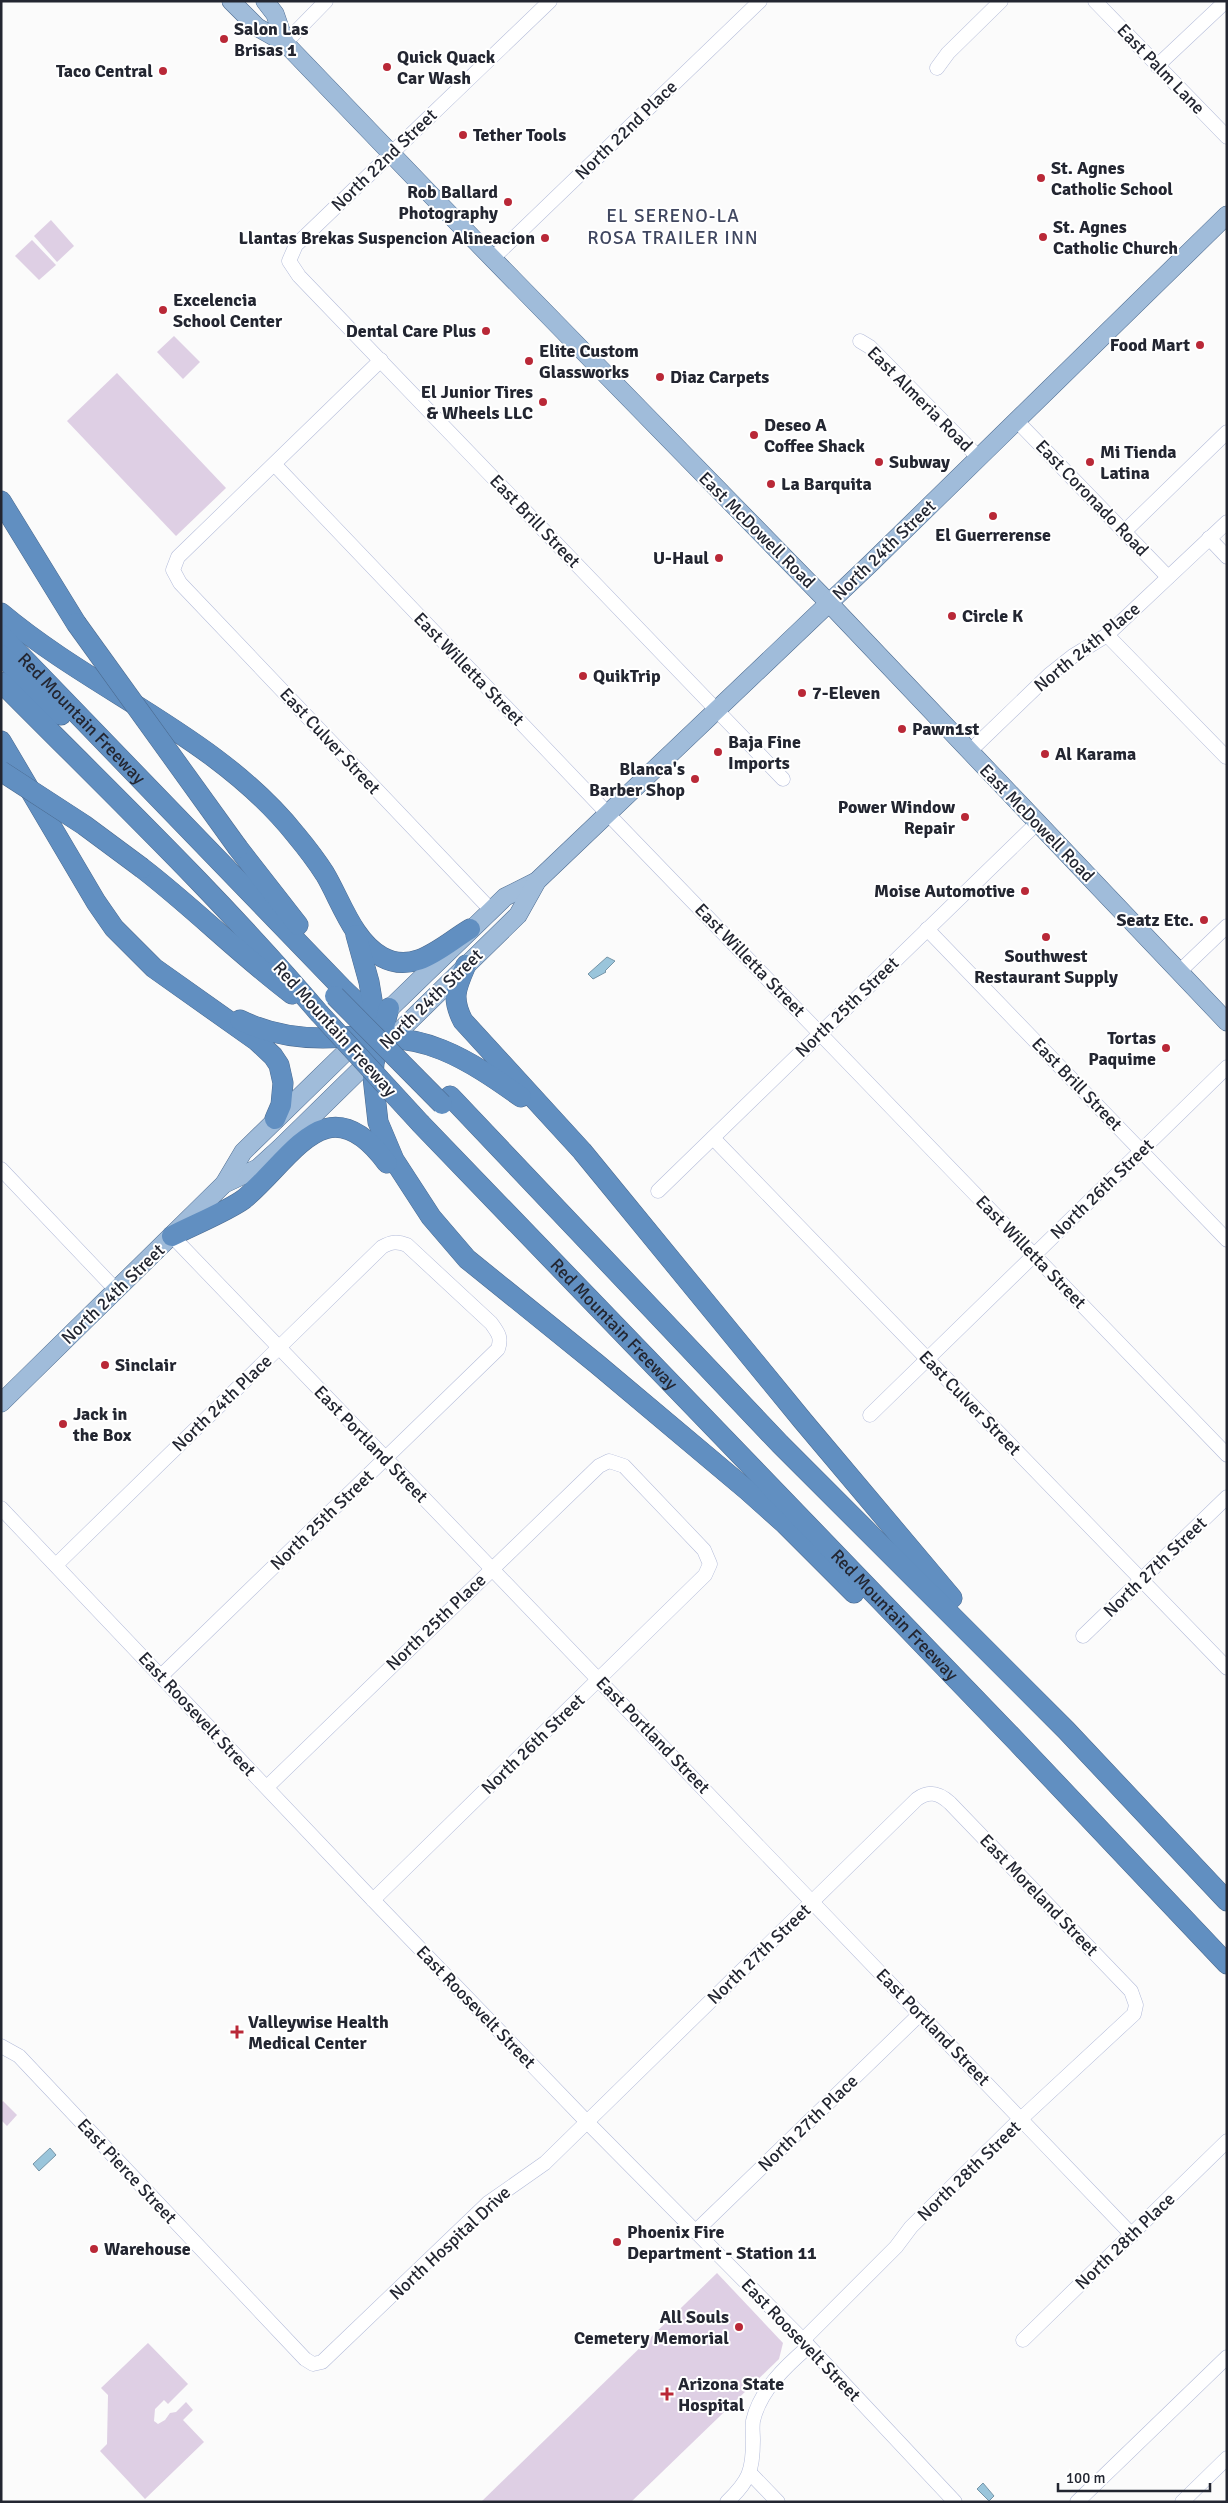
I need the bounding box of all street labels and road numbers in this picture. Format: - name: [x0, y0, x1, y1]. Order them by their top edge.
- street label: East Palm Lane: [1112, 19, 1210, 119]
- street label: North 22nd Place: [570, 76, 682, 184]
- street label: North 22nd Street: [327, 104, 441, 216]
- street label: East Almeria Road: [863, 342, 977, 456]
- street label: East Coronado Road: [1031, 435, 1153, 561]
- street label: East McDowell Road: [694, 467, 820, 593]
- street label: East Brill Street: [485, 470, 585, 572]
- street label: North 24th Street: [828, 495, 940, 605]
- street label: North 24th Place: [1030, 598, 1144, 696]
- street label: East Willetta Street: [409, 608, 529, 730]
- street label: Red Mountain Freeway: [13, 648, 150, 789]
- street label: East Culver Street: [275, 683, 385, 799]
- street label: East McDowell Road: [975, 759, 1099, 887]
- street label: East Willetta Street: [690, 899, 810, 1021]
- street label: North 24th Street: [375, 944, 487, 1054]
- street label: North 25th Street: [791, 952, 903, 1062]
- street label: Red Mountain Freeway: [269, 957, 402, 1101]
- street label: East Brill Street: [1027, 1033, 1127, 1135]
- street label: North 26th Street: [1046, 1134, 1158, 1244]
- street label: East Willetta Street: [971, 1191, 1091, 1313]
- street label: North 24th Street: [57, 1239, 169, 1349]
- street label: Red Mountain Freeway: [546, 1254, 683, 1395]
- street label: East Culver Street: [914, 1346, 1026, 1460]
- street label: North 24th Place: [168, 1350, 276, 1456]
- street label: East Portland Street: [309, 1381, 433, 1507]
- street label: North 25th Street: [266, 1465, 378, 1575]
- street label: North 27th Street: [1099, 1512, 1211, 1622]
- street label: Red Mountain Freeway: [826, 1545, 963, 1686]
- street label: North 25th Place: [382, 1569, 490, 1675]
- street label: East Roosevelt Street: [134, 1647, 260, 1781]
- street label: East Portland Street: [591, 1672, 715, 1798]
- street label: North 26th Street: [477, 1689, 589, 1799]
- street label: East Moreland Street: [975, 1829, 1103, 1961]
- street label: North 27th Street: [703, 1899, 815, 2009]
- street label: East Roosevelt Street: [412, 1941, 540, 2073]
- street label: East Portland Street: [871, 1964, 995, 2090]
- street label: North 27th Place: [754, 2070, 862, 2176]
- street label: East Pierce Street: [73, 2114, 181, 2228]
- street label: North 28th Street: [913, 2116, 1025, 2226]
- street label: North Hospital Drive: [385, 2181, 515, 2305]
- street label: North 28th Place: [1071, 2188, 1179, 2294]
- street label: East Roosevelt Street: [737, 2274, 865, 2406]

